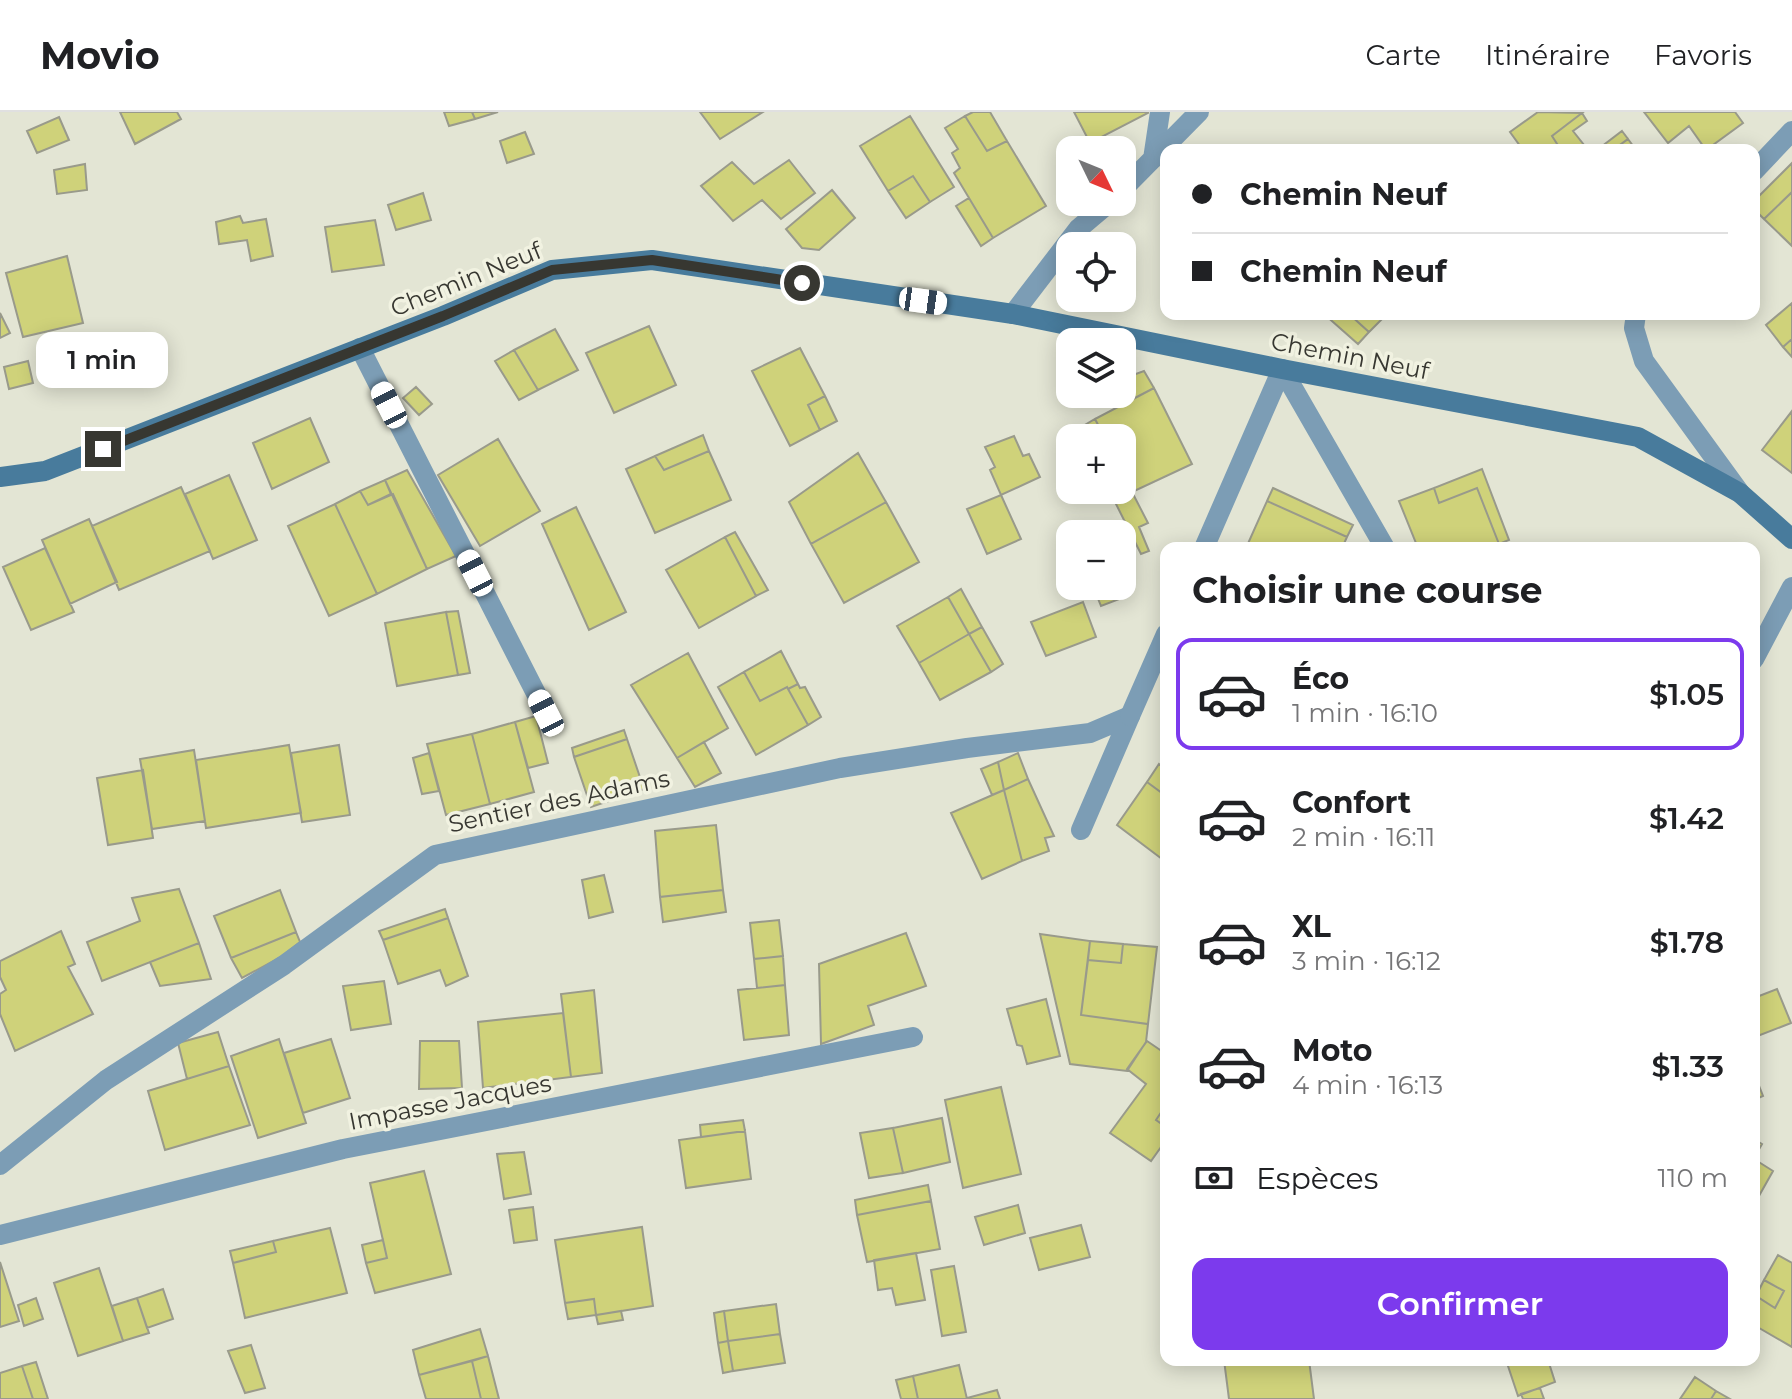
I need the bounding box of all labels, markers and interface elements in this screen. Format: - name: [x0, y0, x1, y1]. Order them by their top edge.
- text: Movio: [40, 32, 160, 79]
- text: Carte: [1365, 38, 1441, 72]
- text: Itinéraire: [1485, 38, 1610, 72]
- text: Favoris: [1654, 38, 1752, 72]
- north arrow: [1056, 136, 1136, 216]
- map controls: [1056, 136, 1136, 600]
- text: Chemin Neuf: [1240, 176, 1447, 213]
- button: locate: [1056, 232, 1136, 312]
- street label: Chemin Neuf: [386, 235, 547, 322]
- text: Chemin Neuf: [1240, 253, 1447, 290]
- route start: [784, 265, 820, 301]
- car: [898, 286, 948, 316]
- street label: Chemin Neuf: [1268, 326, 1432, 386]
- button: layers: [1056, 328, 1136, 408]
- callout: 1 min: [37, 333, 169, 389]
- text: 1 min: [67, 344, 137, 376]
- car: [367, 378, 411, 432]
- button: +: [1056, 424, 1136, 504]
- route end: [85, 431, 121, 467]
- button: −: [1056, 520, 1136, 600]
- car: [453, 546, 497, 600]
- text: Choisir une course: [1192, 568, 1543, 612]
- icon: car: [1196, 658, 1268, 730]
- text: Éco: [1292, 660, 1349, 697]
- text: $1.05: [1649, 676, 1724, 713]
- car: [524, 686, 568, 740]
- text: 1 min · 16:10: [1292, 697, 1438, 729]
- street label: Sentier des Adams: [446, 763, 672, 839]
- icon: car: [1196, 782, 1268, 854]
- text: Confort: [1292, 784, 1411, 821]
- text: $1.42: [1649, 800, 1724, 837]
- text: 2 min · 16:11: [1292, 821, 1435, 853]
- icon: car: [1196, 906, 1268, 978]
- text: XL: [1292, 908, 1331, 945]
- text: $1.78: [1650, 924, 1724, 961]
- text: 3 min · 16:12: [1292, 945, 1441, 977]
- icon: car: [1196, 1030, 1268, 1102]
- text: Moto: [1292, 1032, 1373, 1069]
- text: $1.33: [1652, 1048, 1724, 1085]
- street label: Impasse Jacques: [346, 1068, 554, 1136]
- text: 4 min · 16:13: [1292, 1069, 1443, 1101]
- icon: cash: [1192, 1156, 1236, 1200]
- text: Espèces: [1256, 1160, 1378, 1197]
- text: 110 m: [1658, 1162, 1728, 1194]
- button: Confirmer: [1192, 1258, 1728, 1350]

